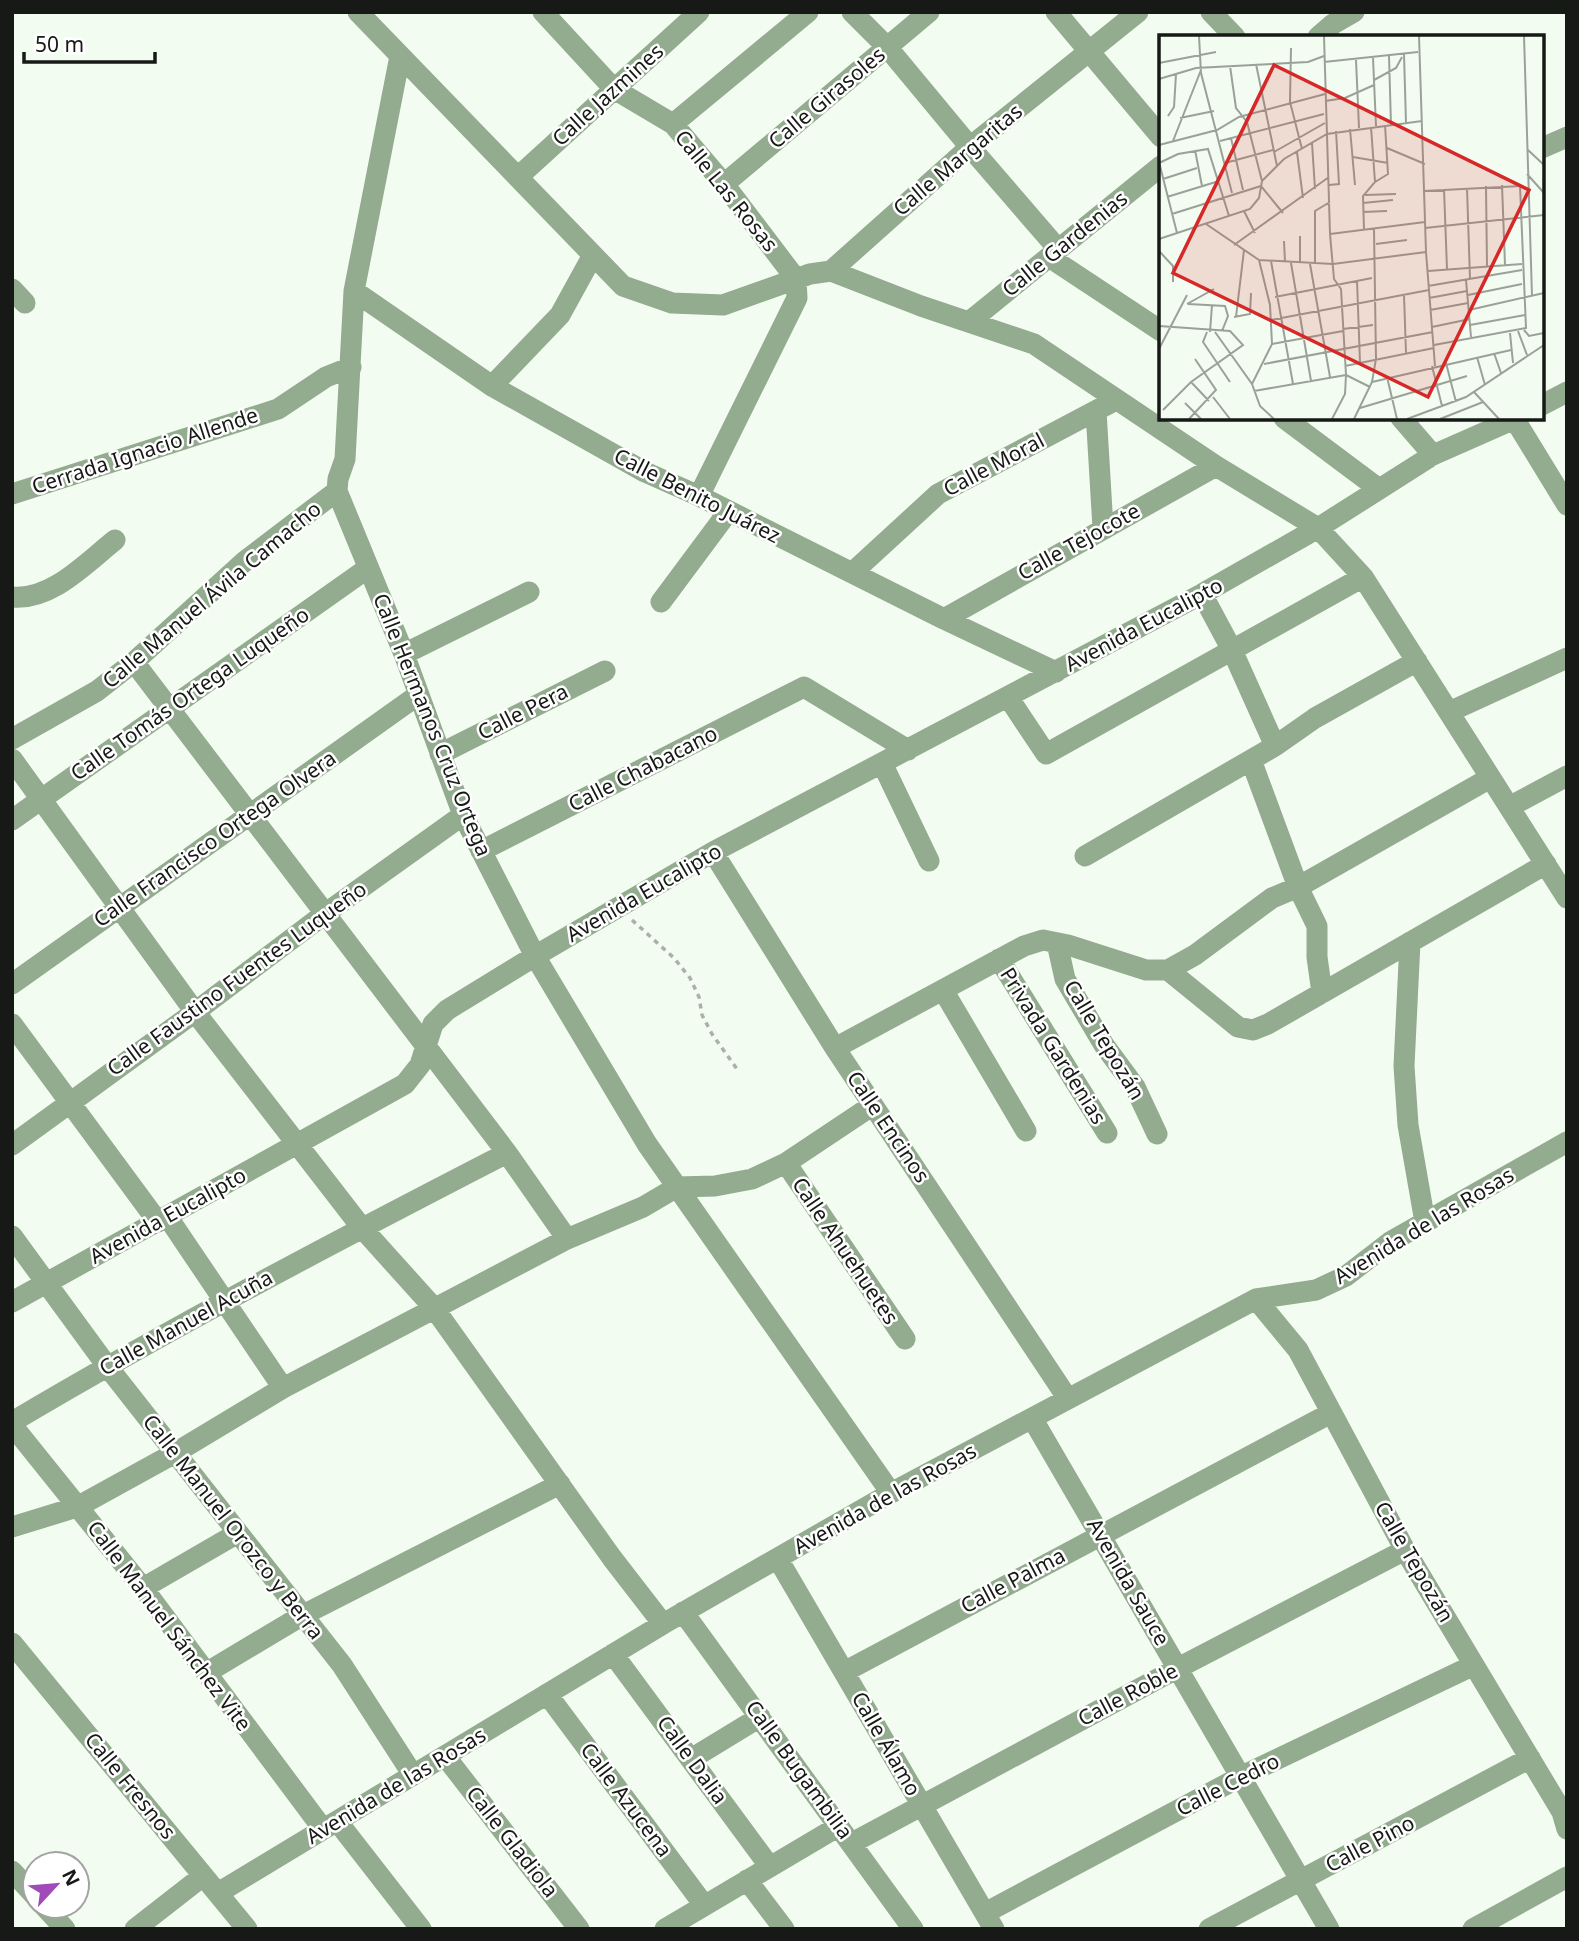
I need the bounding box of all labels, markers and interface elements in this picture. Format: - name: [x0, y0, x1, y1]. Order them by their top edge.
- scale bar: [24, 21, 156, 65]
- text: 50 m: [35, 30, 84, 58]
- inset map: [1159, 35, 1544, 420]
- street label: Calle Jazmines: [546, 37, 669, 152]
- street label: Calle Girasoles: [762, 40, 891, 154]
- street label: Calle Margaritas: [887, 97, 1028, 222]
- street label: Calle Las Rosas: [669, 124, 785, 257]
- street label: Calle Gardenias: [996, 184, 1133, 302]
- street label: Cerrada Ignacio Allende: [28, 400, 261, 500]
- street label: Calle Moral: [938, 426, 1049, 502]
- street label: Calle Benito Juárez: [610, 441, 785, 549]
- street label: Calle Manuel Ávila Camacho: [96, 494, 326, 694]
- street label: Calle Tejocote: [1012, 496, 1145, 586]
- street label: Avenida Eucalipto: [1060, 571, 1227, 678]
- street label: Calle Hermanos Cruz Ortega: [367, 589, 499, 860]
- street label: Calle Tomás Ortega Luqueño: [65, 600, 314, 786]
- street label: Calle Pera: [473, 676, 572, 746]
- street label: Calle Chabacano: [563, 719, 722, 818]
- street label: Calle Francisco Ortega Olvera: [88, 744, 341, 933]
- street label: Avenida Eucalipto: [561, 836, 726, 948]
- street label: Calle Faustino Fuentes Luqueño: [101, 875, 372, 1082]
- street label: Privada Gardenias: [994, 962, 1113, 1129]
- street label: Calle Tepozán: [1058, 974, 1152, 1105]
- street label: Calle Encinos: [841, 1065, 937, 1188]
- street label: Avenida Eucalipto: [84, 1160, 251, 1270]
- street label: Avenida de las Rosas: [1328, 1160, 1519, 1290]
- street label: Calle Ahuehuetes: [786, 1171, 905, 1329]
- street label: Calle Manuel Acuña: [94, 1263, 277, 1381]
- street label: Calle Manuel Orozco y Berra: [137, 1408, 331, 1645]
- street label: Avenida de las Rosas: [788, 1436, 981, 1560]
- street label: Calle Tepozán: [1369, 1496, 1461, 1627]
- street label: Avenida Sauce: [1081, 1513, 1177, 1650]
- street label: Calle Manuel Sánchez Vite: [81, 1515, 258, 1736]
- street label: Calle Palma: [955, 1541, 1070, 1619]
- street label: Calle Roble: [1073, 1656, 1182, 1732]
- street label: Calle Álamo: [846, 1686, 928, 1801]
- street label: Calle Bugambilia: [740, 1694, 860, 1844]
- street label: Calle Dalia: [651, 1710, 734, 1809]
- street label: Avenida de las Rosas: [300, 1720, 491, 1850]
- street label: Calle Fresnos: [79, 1726, 183, 1845]
- street label: Calle Azucena: [575, 1737, 679, 1862]
- street label: Calle Cedro: [1171, 1746, 1284, 1822]
- street label: Calle Gladiola: [461, 1780, 565, 1903]
- street label: Calle Pino: [1320, 1808, 1419, 1878]
- north arrow: [21, 1850, 91, 1920]
- text: N: [56, 1865, 86, 1890]

